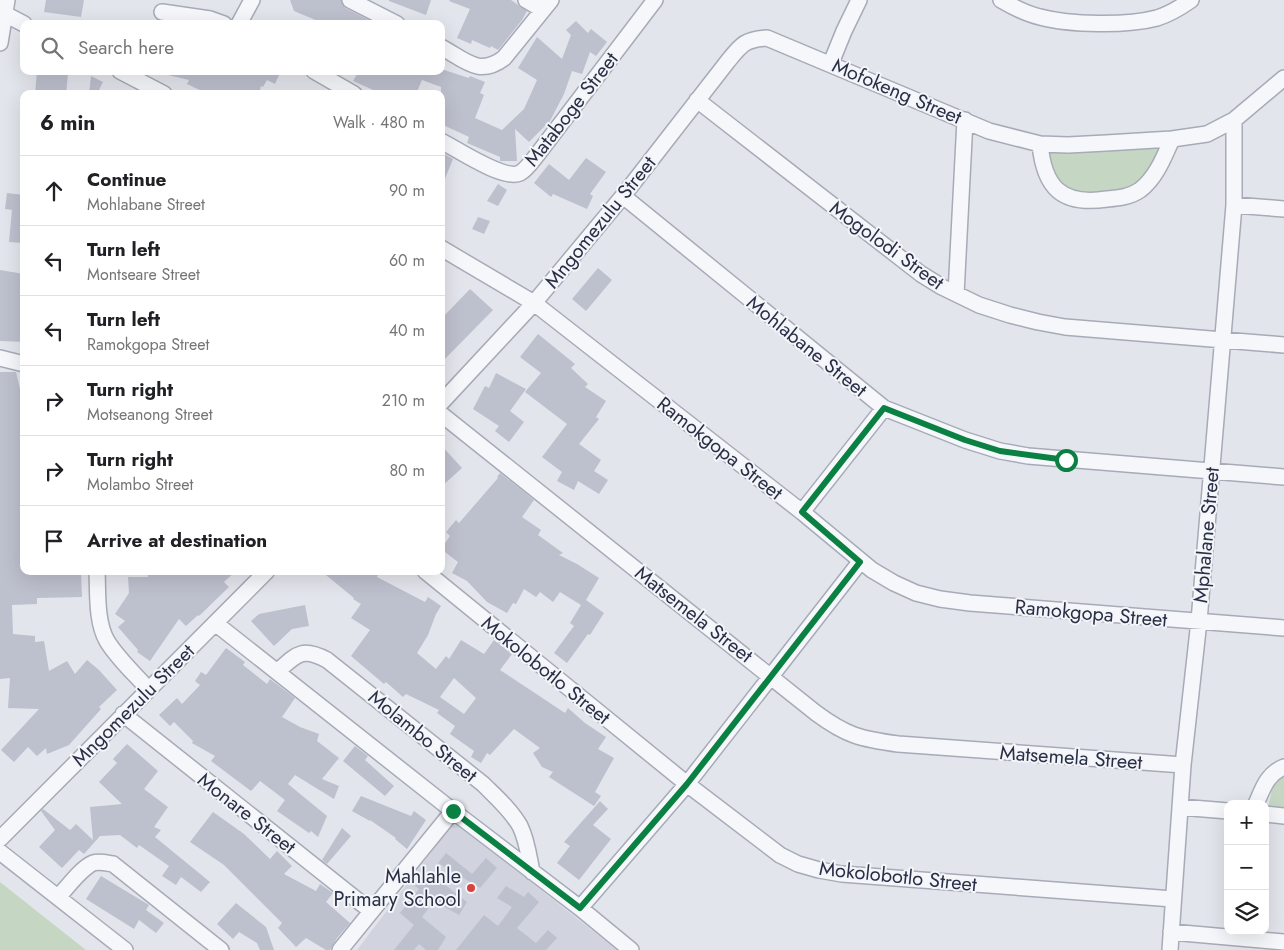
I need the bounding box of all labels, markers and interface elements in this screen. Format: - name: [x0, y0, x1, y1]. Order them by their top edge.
- search box: [20, 20, 445, 75]
- icon: search: [38, 34, 66, 62]
- text: Search here: [78, 34, 174, 61]
- street label: Mataboge Street: [517, 46, 625, 173]
- street label: Mofokeng Street: [828, 51, 966, 132]
- text: 6 min: [40, 108, 95, 138]
- text: Walk · 480 m: [333, 111, 425, 134]
- street label: Mngomezulu Street: [538, 150, 663, 295]
- text: Continue: [87, 166, 166, 193]
- icon: ahead: [40, 177, 68, 205]
- text: 90 m: [389, 179, 425, 202]
- text: Mohlabane Street: [87, 193, 205, 216]
- street label: Mogolodi Street: [823, 194, 950, 297]
- text: Turn left: [87, 236, 160, 263]
- icon: left: [40, 247, 68, 275]
- text: 60 m: [389, 249, 425, 272]
- text: Montseare Street: [87, 263, 200, 286]
- street label: Mohlabane Street: [740, 289, 873, 404]
- text: Turn left: [87, 306, 160, 333]
- icon: left: [40, 317, 68, 345]
- text: 40 m: [389, 319, 425, 342]
- text: Ramokgopa Street: [87, 333, 209, 356]
- text: Turn right: [87, 376, 173, 403]
- icon: right: [40, 387, 68, 415]
- text: 210 m: [382, 389, 425, 412]
- street label: Ramokgopa Street: [651, 390, 789, 507]
- text: Motseanong Street: [87, 403, 213, 426]
- text: Turn right: [87, 446, 173, 473]
- route start: [1055, 449, 1078, 472]
- icon: right: [40, 457, 68, 485]
- text: 80 m: [389, 459, 425, 482]
- street label: Mphalane Street: [1186, 466, 1227, 604]
- text: Molambo Street: [87, 473, 193, 496]
- icon: arrive: [40, 527, 68, 555]
- text: Arrive at destination: [87, 527, 267, 554]
- street label: Matsemela Street: [628, 559, 759, 670]
- street label: Ramokgopa Street: [1014, 592, 1169, 635]
- street label: Mokolobotlo Street: [475, 609, 617, 732]
- street label: Mngomezulu Street: [65, 637, 201, 773]
- street label: Molambo Street: [362, 683, 484, 790]
- street label: Matsemela Street: [999, 738, 1143, 777]
- street label: Monare Street: [191, 766, 302, 861]
- route end: [442, 800, 465, 823]
- map controls: [1224, 800, 1269, 935]
- button: +: [1224, 800, 1269, 845]
- button: −: [1224, 845, 1269, 890]
- street label: Mokolobotlo Street: [818, 854, 978, 899]
- place label: Mahlahle Primary School: [333, 862, 461, 914]
- marker: Mahlahle Primary School: [465, 882, 477, 894]
- button: layers: [1224, 890, 1269, 935]

